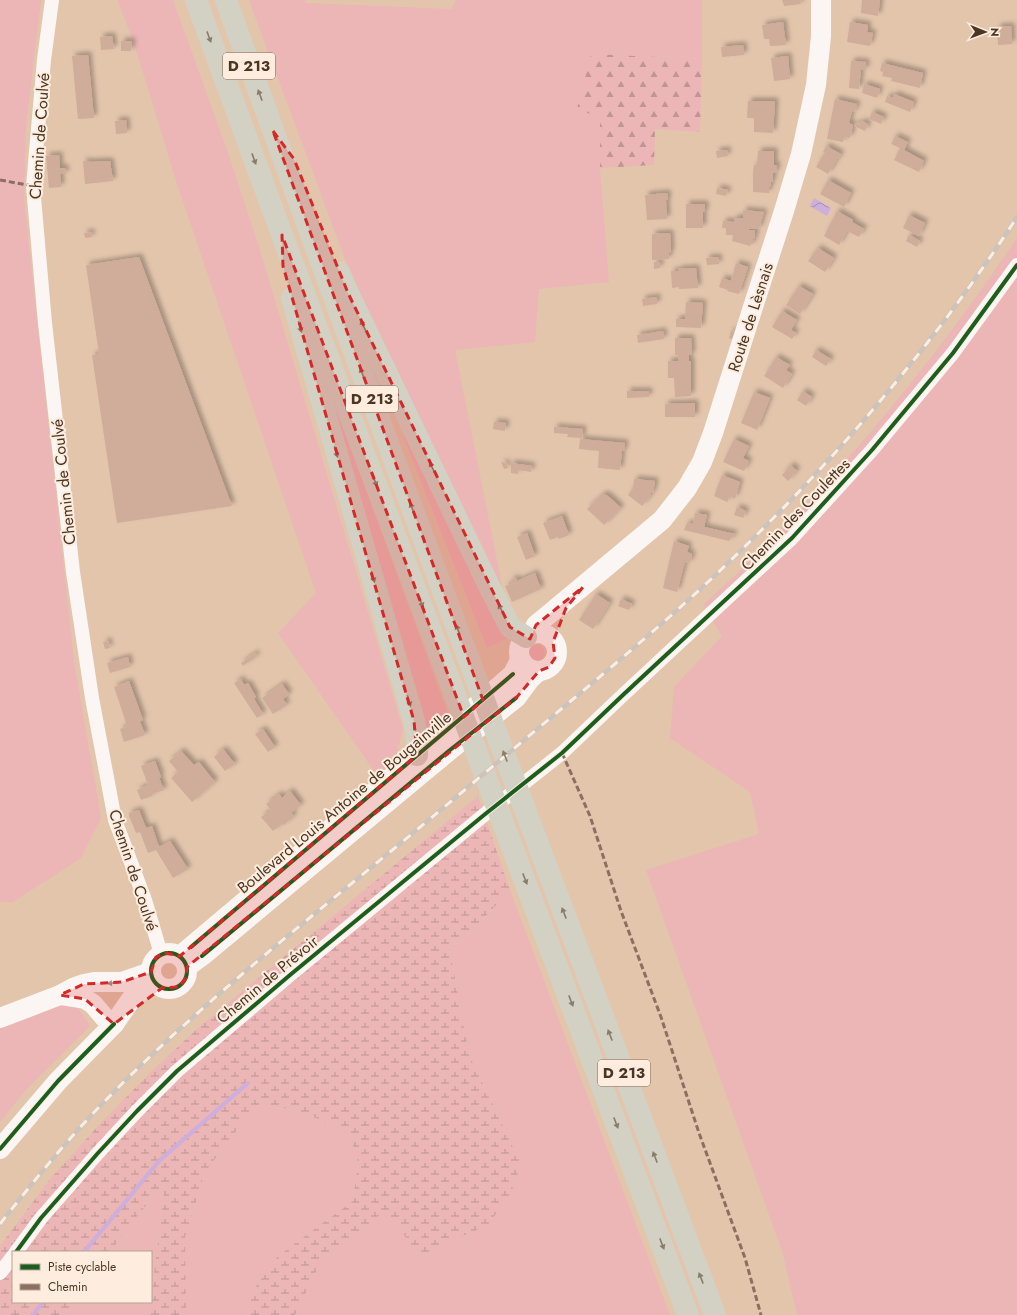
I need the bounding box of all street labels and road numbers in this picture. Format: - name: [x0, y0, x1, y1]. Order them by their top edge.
- road number: D 213: [223, 53, 275, 79]
- street label: Chemin de Coulvé: [24, 72, 55, 200]
- street label: Route de Lèsnais: [722, 260, 779, 375]
- road number: D 213: [346, 386, 398, 412]
- street label: Chemin de Coulvé: [45, 418, 82, 546]
- street label: Chemin des Coulettes: [736, 453, 855, 576]
- street label: Boulevard Louis Antoine de Bougainville: [232, 706, 456, 899]
- street label: Chemin de Coulvé: [103, 806, 164, 934]
- street label: Chemin de Prévoir: [211, 930, 324, 1029]
- road number: D 213: [598, 1060, 650, 1086]

